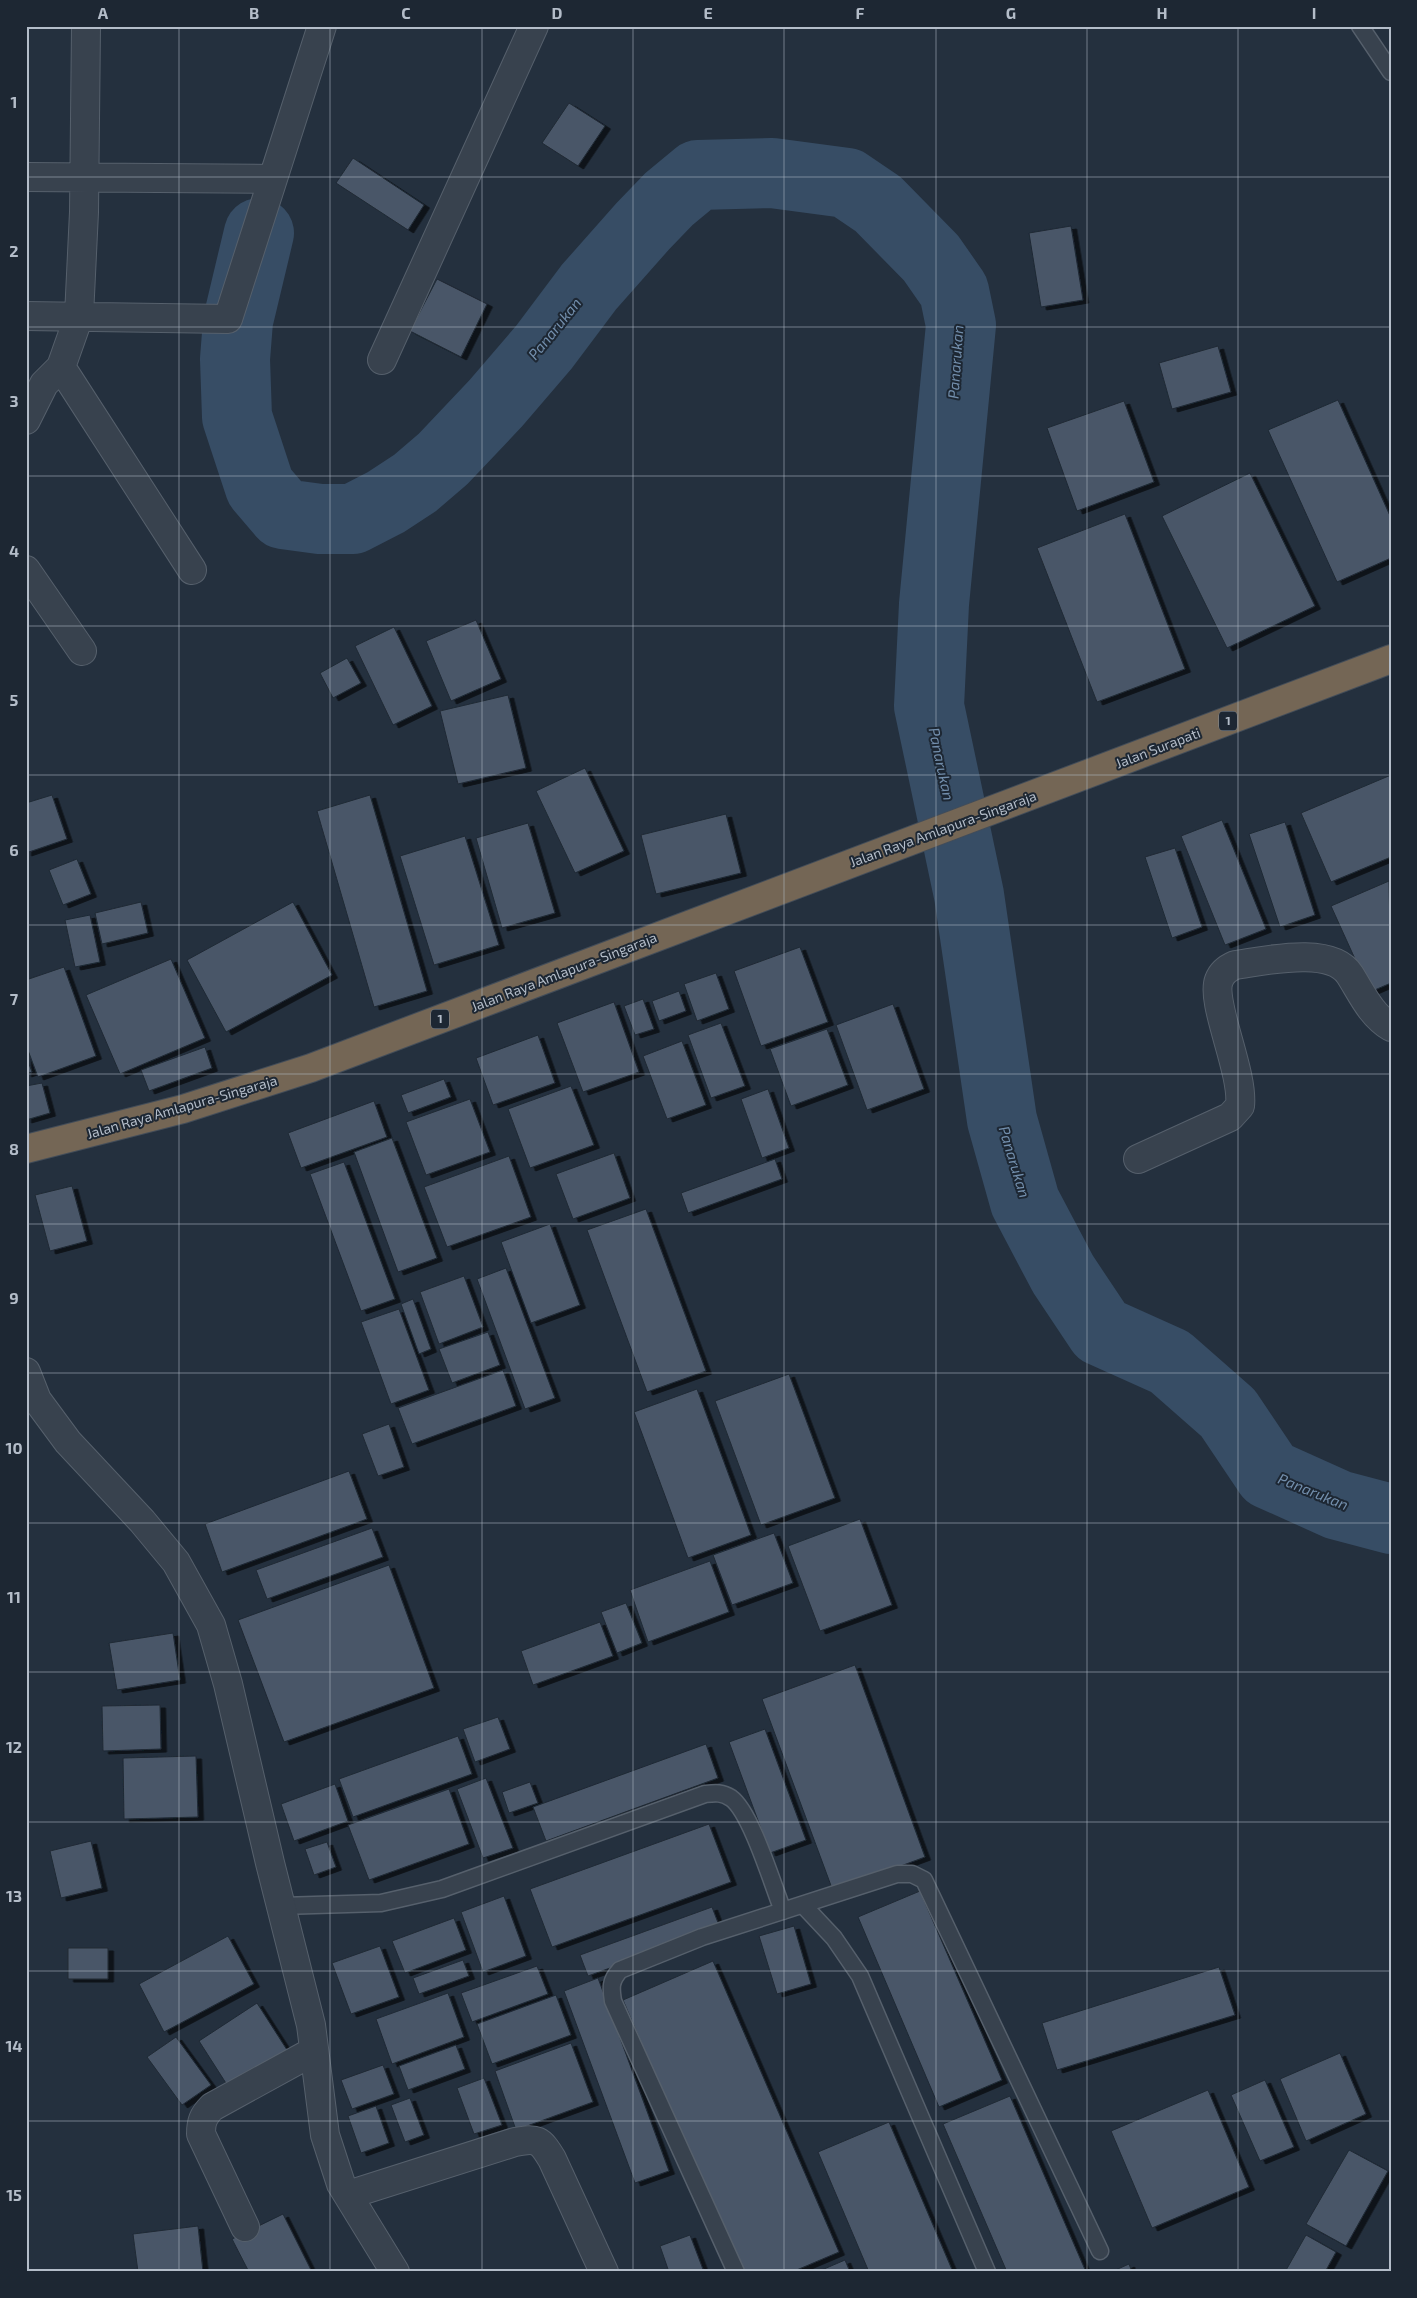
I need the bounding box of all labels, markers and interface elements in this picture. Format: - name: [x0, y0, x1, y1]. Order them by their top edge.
- text: A: [98, 3, 109, 22]
- text: B: [249, 3, 259, 22]
- text: C: [401, 3, 411, 22]
- text: D: [552, 3, 563, 22]
- text: E: [703, 3, 713, 22]
- text: F: [856, 3, 865, 22]
- text: G: [1006, 3, 1016, 22]
- text: H: [1156, 3, 1168, 22]
- text: I: [1312, 3, 1316, 22]
- text: 1: [11, 92, 17, 111]
- text: 2: [9, 241, 19, 260]
- water label: Panarukan: [524, 294, 585, 363]
- water label: Panarukan: [943, 324, 967, 400]
- text: 3: [9, 391, 19, 410]
- text: 4: [9, 541, 19, 560]
- text: 5: [10, 690, 19, 709]
- road number: 1: [1219, 711, 1237, 730]
- street label: Jalan Surapati: [1113, 724, 1203, 771]
- water label: Panarukan: [925, 726, 958, 802]
- street label: Jalan Raya Amlapura-Singaraja: [847, 787, 1038, 870]
- text: 6: [9, 840, 19, 859]
- street label: Jalan Raya Amlapura-Singaraja: [469, 928, 659, 1015]
- text: 7: [10, 989, 19, 1008]
- road number: 1: [431, 1010, 449, 1028]
- street label: Jalan Raya Amlapura-Singaraja: [85, 1071, 279, 1142]
- water label: Panarukan: [996, 1124, 1034, 1200]
- text: 8: [9, 1139, 19, 1158]
- text: 9: [9, 1288, 19, 1307]
- text: 10: [5, 1438, 23, 1457]
- water label: Panarukan: [1276, 1469, 1351, 1513]
- text: 11: [7, 1587, 21, 1606]
- text: 12: [6, 1737, 22, 1756]
- text: 13: [6, 1886, 22, 1905]
- text: 14: [5, 2036, 23, 2055]
- text: 15: [6, 2185, 22, 2204]

